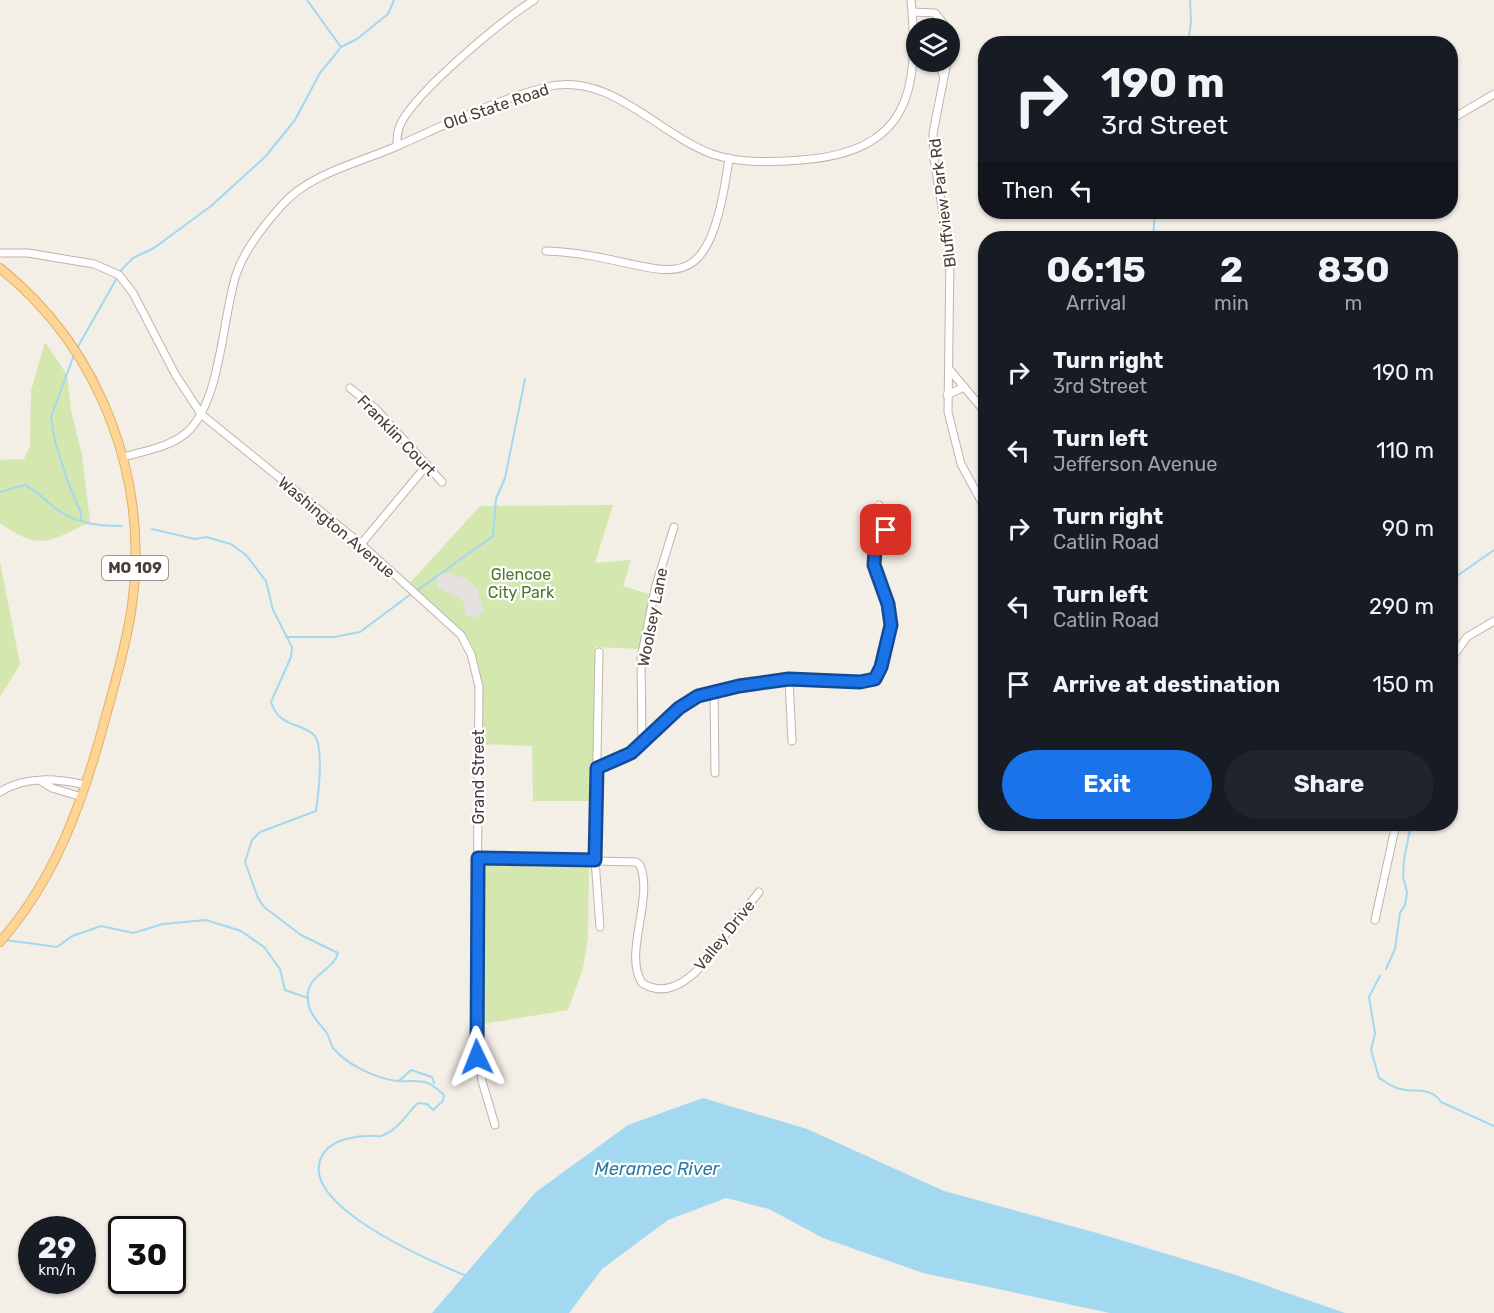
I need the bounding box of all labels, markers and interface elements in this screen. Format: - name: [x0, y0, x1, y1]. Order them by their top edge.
- map controls: [906, 18, 960, 72]
- button: layers: [906, 18, 960, 72]
- text: 190 m: [1101, 58, 1225, 108]
- icon: right: [1002, 60, 1080, 138]
- street label: Old State Road: [441, 80, 551, 133]
- text: 3rd Street: [1101, 109, 1228, 141]
- street label: Bluffview Park Rd: [925, 137, 960, 269]
- icon: left: [1065, 174, 1098, 207]
- text: Then: [1002, 177, 1053, 204]
- text: 06:15: [1046, 248, 1146, 291]
- text: 2: [1220, 248, 1243, 291]
- text: 830: [1317, 248, 1390, 291]
- text: Arrival: [1066, 291, 1126, 315]
- text: min: [1214, 291, 1249, 315]
- text: m: [1345, 291, 1362, 315]
- text: Turn right: [1053, 347, 1163, 374]
- icon: right: [1002, 356, 1035, 389]
- text: 190 m: [1373, 359, 1434, 386]
- text: 3rd Street: [1053, 374, 1147, 398]
- street label: Franklin Court: [353, 391, 440, 480]
- text: Turn left: [1053, 425, 1148, 452]
- icon: left: [1002, 434, 1035, 467]
- text: 110 m: [1376, 437, 1434, 464]
- text: Jefferson Avenue: [1053, 452, 1217, 476]
- street label: Washington Avenue: [274, 473, 399, 582]
- text: Turn right: [1053, 503, 1163, 530]
- pin: [860, 504, 911, 555]
- icon: right: [1002, 512, 1035, 545]
- icon: arrive: [869, 513, 902, 546]
- text: 90 m: [1382, 515, 1434, 542]
- text: Catlin Road: [1053, 530, 1159, 554]
- road number: MO 109: [102, 556, 168, 580]
- park label: Glencoe City Park: [488, 565, 555, 602]
- street label: Woolsey Lane: [634, 566, 671, 668]
- text: Turn left: [1053, 581, 1148, 608]
- icon: left: [1002, 590, 1035, 623]
- text: 290 m: [1369, 593, 1434, 620]
- text: Catlin Road: [1053, 608, 1159, 632]
- icon: arrive: [1002, 668, 1035, 701]
- text: Arrive at destination: [1053, 671, 1280, 698]
- text: 150 m: [1373, 671, 1434, 698]
- street label: Grand Street: [469, 729, 488, 825]
- button: Exit: [1002, 750, 1212, 819]
- button: Share: [1224, 750, 1434, 819]
- street label: Valley Drive: [690, 896, 759, 975]
- position arrow: [445, 1025, 509, 1089]
- water label: Meramec River: [595, 1158, 721, 1180]
- speed limit sign: 30: [108, 1216, 186, 1294]
- text: 29: [38, 1230, 76, 1266]
- text: km/h: [38, 1261, 76, 1279]

